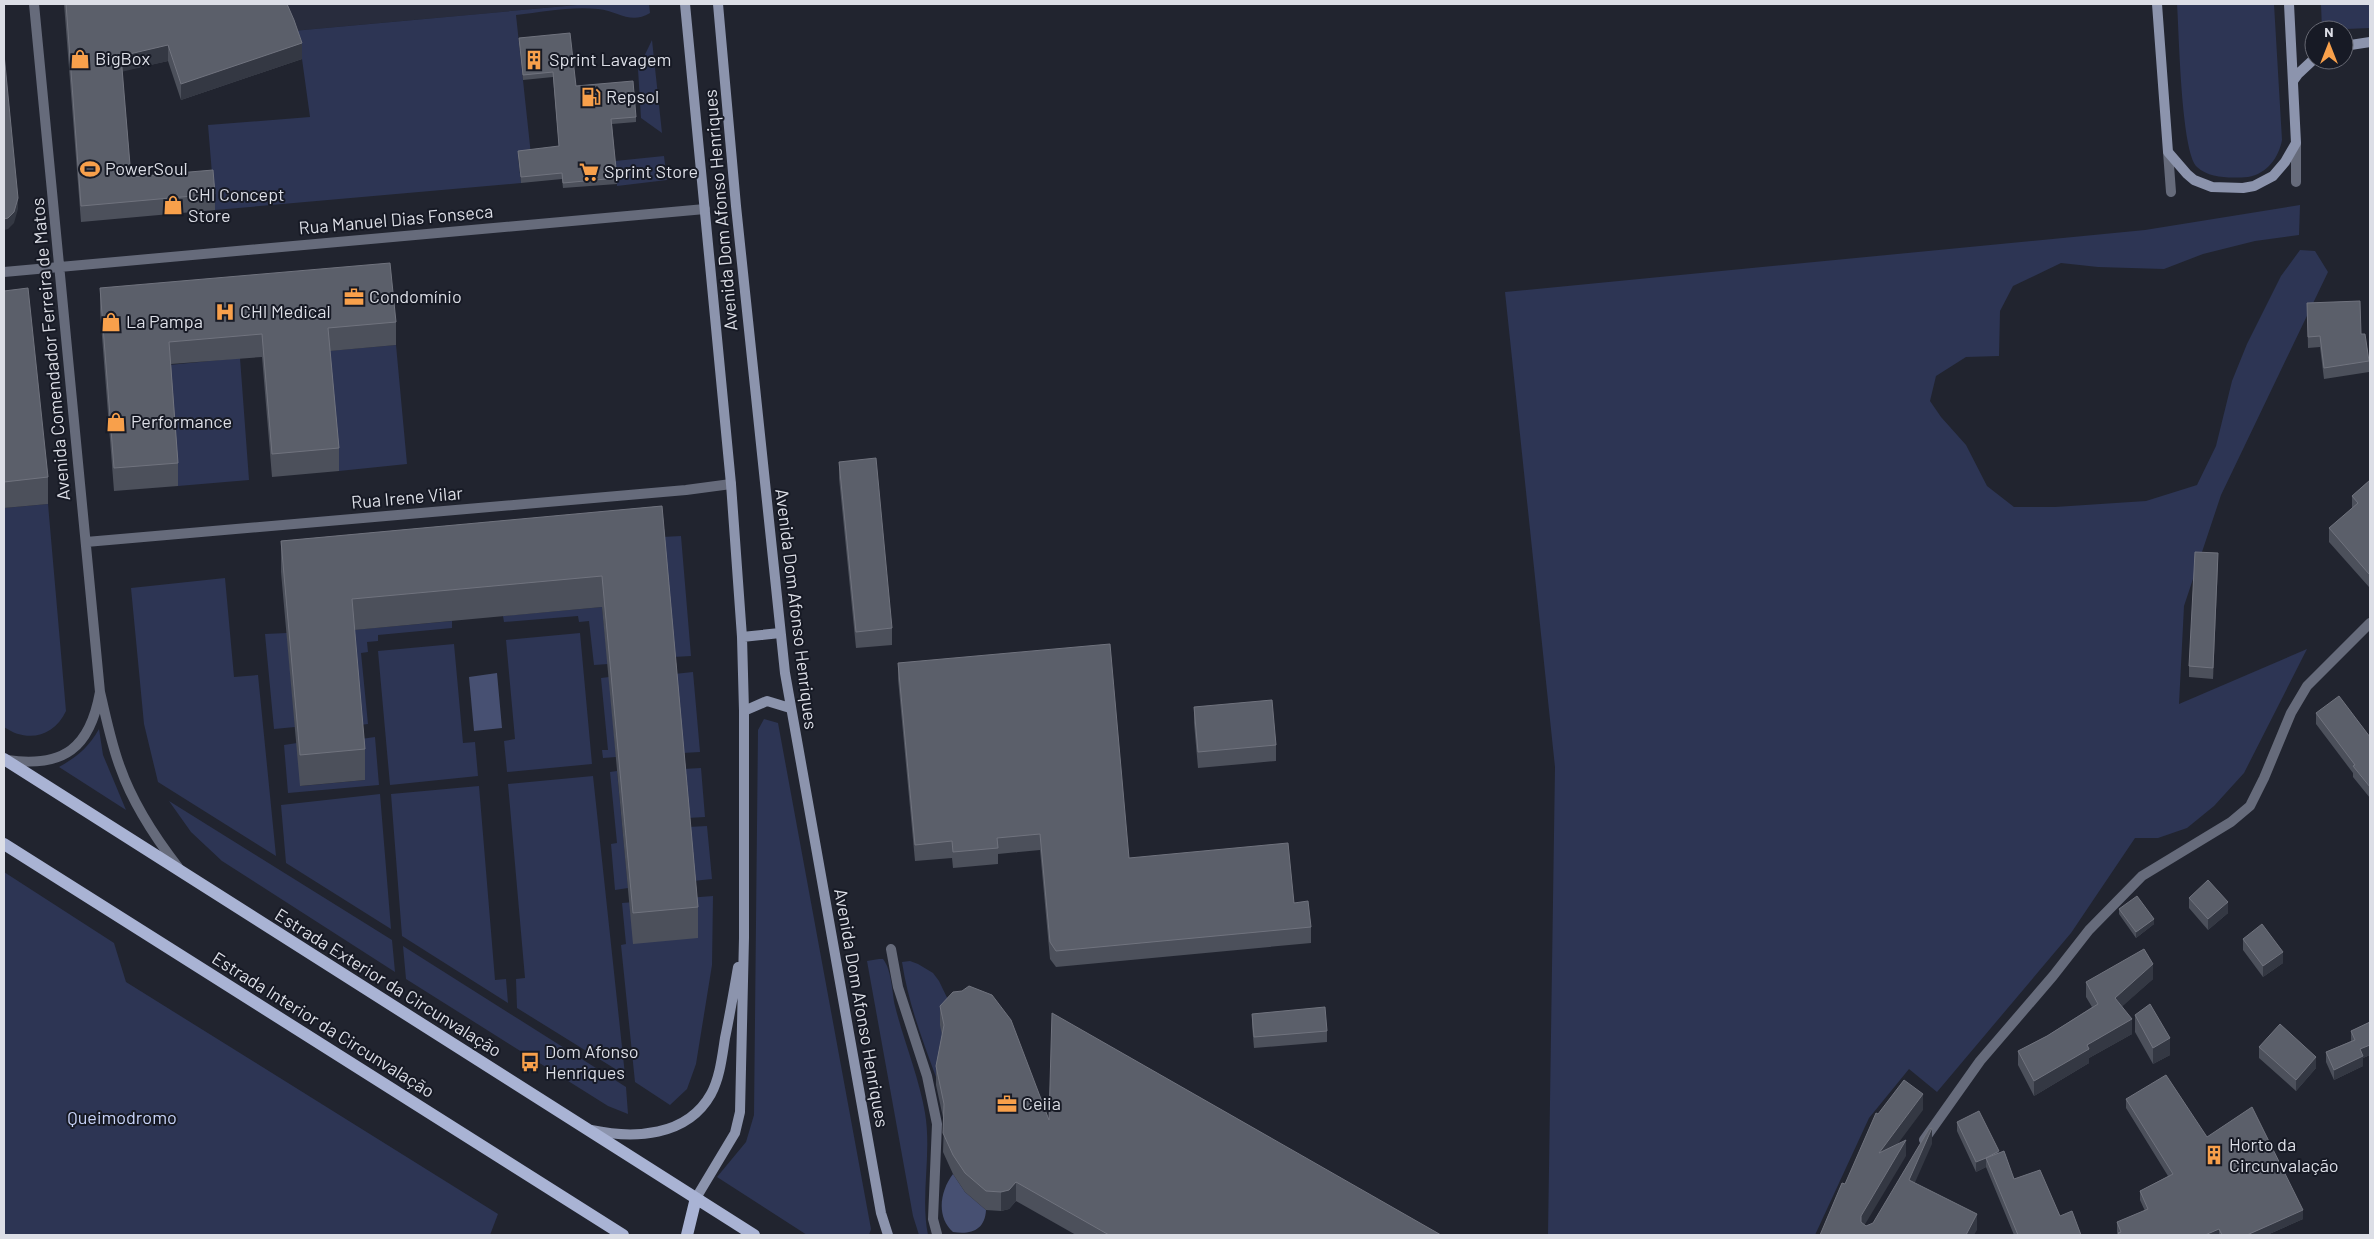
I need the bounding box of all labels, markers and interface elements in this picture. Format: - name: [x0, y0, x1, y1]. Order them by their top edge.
- north arrow: [2304, 20, 2354, 70]
- text: N: [2324, 23, 2334, 40]
- place label: BigBox: [95, 47, 150, 69]
- shop icon: BigBox: [69, 48, 91, 70]
- place label: Sprint Lavagem: [549, 48, 671, 70]
- building icon: Sprint Lavagem: [523, 49, 545, 71]
- place label: Repsol: [606, 85, 659, 107]
- fuel station icon: Repsol: [580, 86, 602, 108]
- street label: Avenida Dom Afonso Henriques: [698, 88, 742, 332]
- place label: PowerSoul: [105, 157, 188, 179]
- sports icon: PowerSoul: [79, 158, 101, 180]
- place label: Sprint Store: [604, 160, 698, 182]
- supermarket icon: Sprint Store: [578, 161, 600, 183]
- place label: CHI Concept Store: [188, 183, 285, 226]
- shop icon: CHI Concept Store: [162, 194, 184, 216]
- street label: Avenida Comendador Ferreira de Matos: [26, 197, 74, 501]
- street label: Rua Manuel Dias Fonseca: [298, 200, 494, 238]
- place label: Condomínio: [369, 285, 462, 307]
- office icon: Condomínio: [343, 286, 365, 308]
- place label: CHI Medical: [240, 300, 331, 322]
- hospital icon: CHI Medical: [214, 301, 236, 323]
- place label: La Pampa: [126, 310, 203, 332]
- shop icon: La Pampa: [100, 311, 122, 333]
- place label: Performance: [131, 410, 232, 432]
- shop icon: Performance: [105, 411, 127, 433]
- street label: Rua Irene Vilar: [350, 481, 464, 513]
- street label: Avenida Dom Afonso Henriques: [771, 487, 823, 730]
- street label: Avenida Dom Afonso Henriques: [830, 887, 894, 1129]
- street label: Estrada Exterior da Circunvalação: [271, 903, 506, 1061]
- street label: Estrada Interior da Circunvalação: [208, 946, 439, 1102]
- place label: Dom Afonso Henriques: [545, 1040, 639, 1083]
- bus stop icon: Dom Afonso Henriques: [519, 1051, 541, 1073]
- place label: Ceiia: [1022, 1092, 1061, 1114]
- office icon: Ceiia: [996, 1093, 1018, 1115]
- park label: Queimodromo: [67, 1106, 177, 1128]
- place label: Horto da Circunvalação: [2229, 1133, 2339, 1176]
- building icon: Horto da Circunvalação: [2203, 1144, 2225, 1166]

